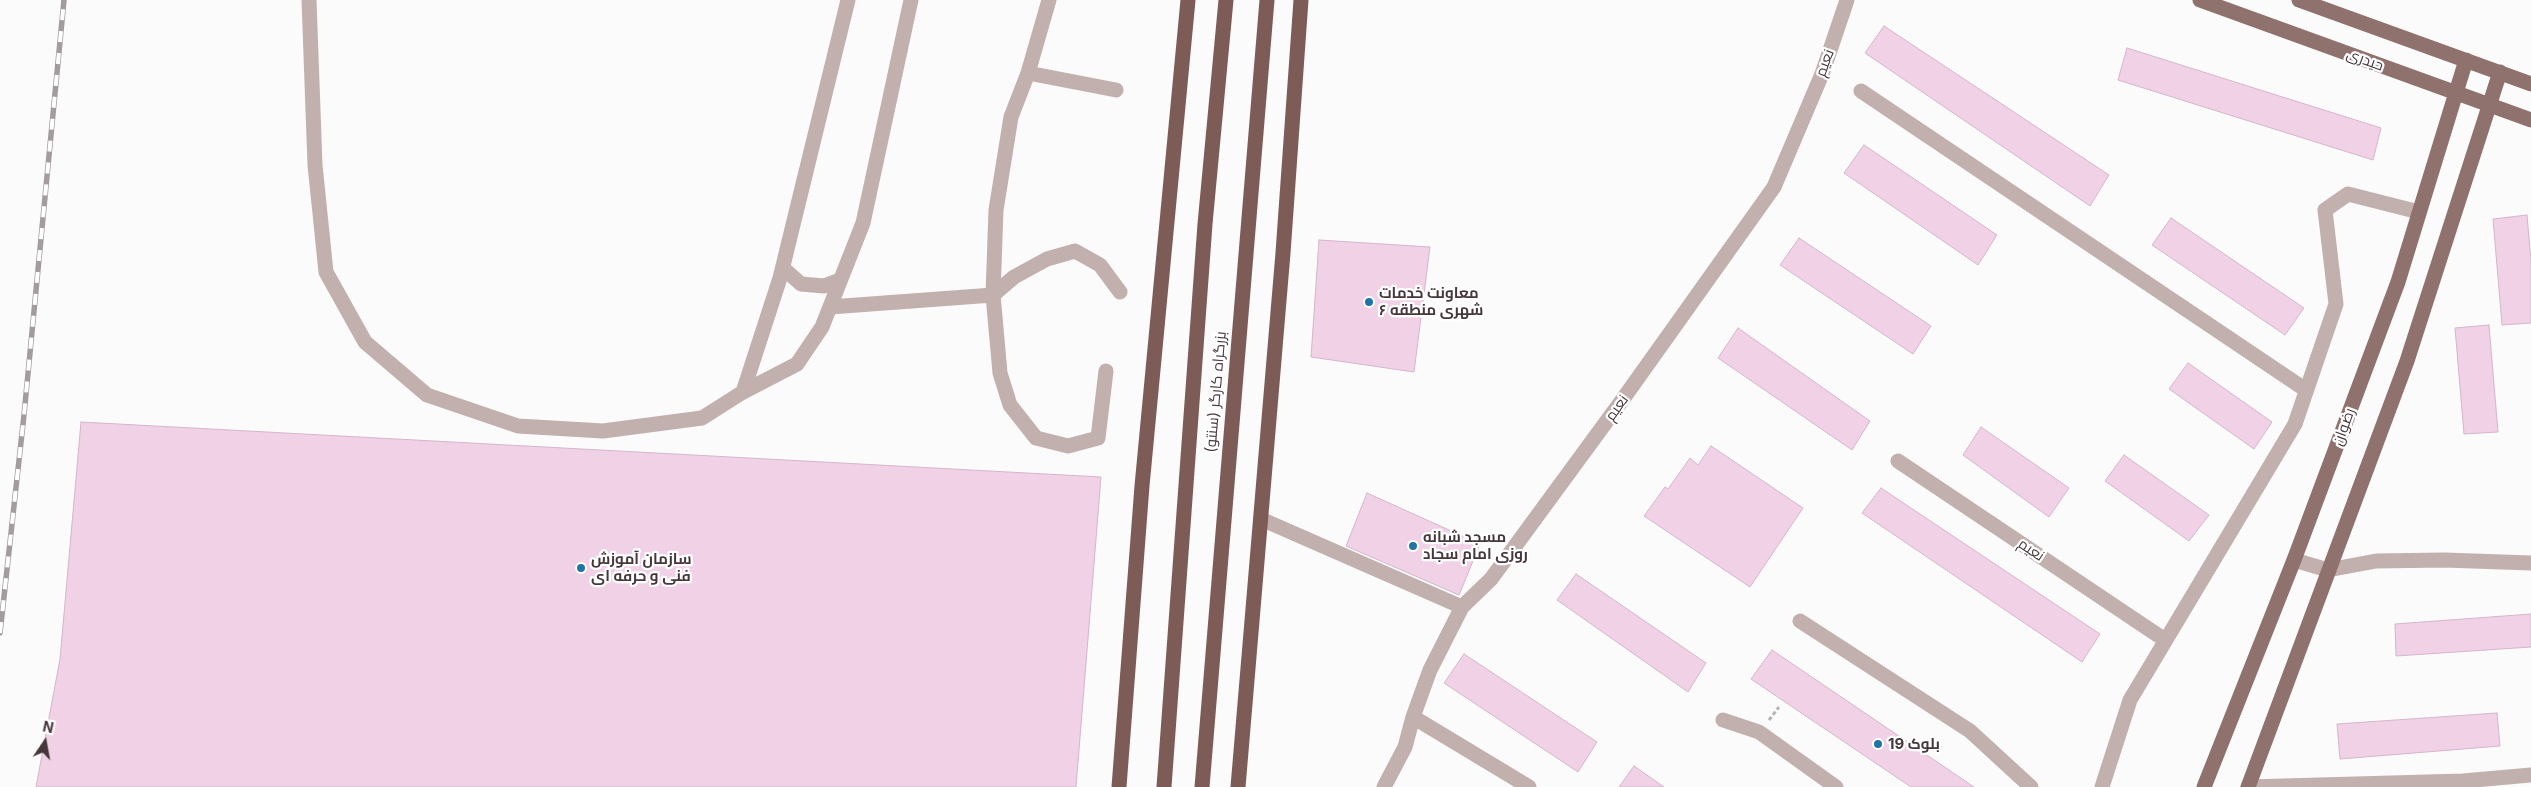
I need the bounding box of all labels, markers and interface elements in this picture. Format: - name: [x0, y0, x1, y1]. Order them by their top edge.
- street label: حیدری: [2344, 45, 2386, 75]
- street label: نعیم: [1812, 47, 1838, 79]
- place label: معاونت خدمات شهری منطقه ۶: [1379, 284, 1483, 319]
- marker: معاونت خدمات شهری منطقه ۶: [1363, 296, 1375, 308]
- street label: بزرگراه کارگر (سنتو): [1202, 331, 1230, 453]
- street label: نعیم: [1602, 391, 1632, 425]
- street label: رضوان: [2329, 406, 2359, 448]
- place label: مسجد شبانه روزی امام سجاد: [1423, 528, 1528, 563]
- street label: نعیم: [2014, 535, 2048, 565]
- marker: مسجد شبانه روزی امام سجاد: [1407, 540, 1419, 552]
- place label: سازمان آموزش فنی و حرفه ای: [591, 550, 692, 585]
- marker: سازمان آموزش فنی و حرفه ای: [575, 562, 587, 574]
- north arrow: [20, 717, 70, 767]
- text: N: [41, 717, 55, 736]
- place label: بلوک 19: [1888, 735, 1940, 753]
- marker: بلوک 19: [1872, 738, 1884, 750]

